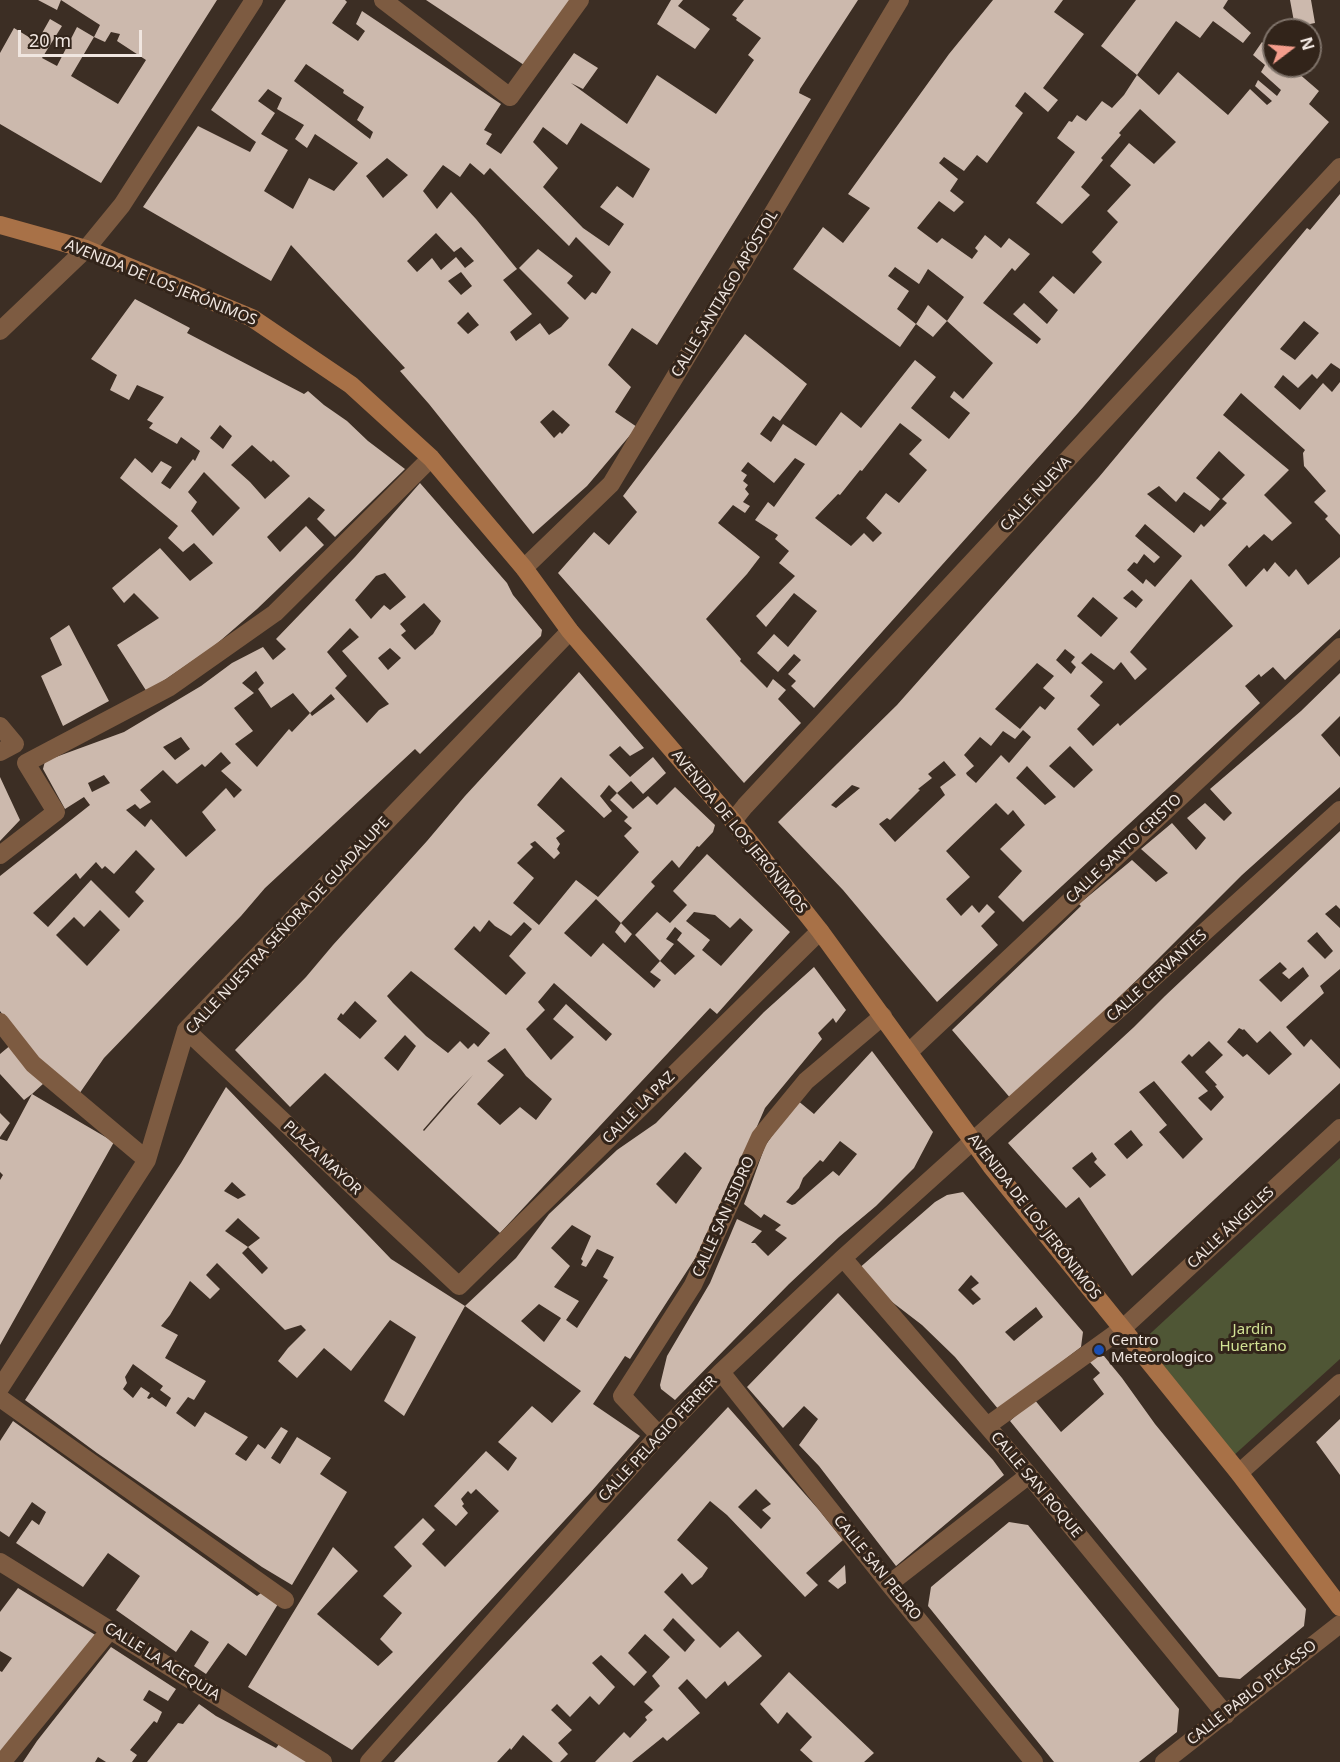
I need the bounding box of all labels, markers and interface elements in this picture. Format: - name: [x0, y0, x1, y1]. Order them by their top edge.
- scale bar: [21, 18, 146, 56]
- north arrow: [1262, 18, 1322, 78]
- text: 20 m: [29, 28, 71, 52]
- text: N: [1295, 34, 1320, 53]
- street label: CALLE SANTIAGO APÓSTOL: [668, 207, 782, 381]
- street label: AVENIDA DE LOS JERÓNIMOS: [63, 236, 259, 330]
- street label: CALLE NUEVA: [997, 453, 1075, 535]
- street label: AVENIDA DE LOS JERÓNIMOS: [667, 747, 811, 917]
- street label: CALLE SANTO CRISTO: [1062, 791, 1186, 907]
- street label: CALLE NUESTRA SEÑORA DE GUADALUPE: [182, 814, 394, 1038]
- street label: CALLE CERVANTES: [1103, 926, 1211, 1026]
- street label: CALLE LA PAZ: [599, 1068, 679, 1148]
- street label: PLAZA MAYOR: [279, 1117, 365, 1199]
- street label: AVENIDA DE LOS JERÓNIMOS: [964, 1131, 1104, 1303]
- street label: CALLE SAN ISIDRO: [689, 1154, 759, 1280]
- street label: CALLE ÁNGELES: [1184, 1183, 1278, 1273]
- park label: Jardín Huertano: [1219, 1321, 1287, 1356]
- place label: Centro Meteorologico: [1111, 1332, 1213, 1367]
- marker: Centro Meteorologico: [1092, 1343, 1106, 1357]
- street label: CALLE PELAGIO FERRER: [595, 1372, 721, 1506]
- street label: CALLE SAN ROQUE: [987, 1429, 1085, 1541]
- street label: CALLE SAN PEDRO: [829, 1512, 925, 1624]
- street label: CALLE LA ACEQUIA: [101, 1619, 223, 1705]
- street label: CALLE PABLO PICASSO: [1184, 1637, 1320, 1749]

